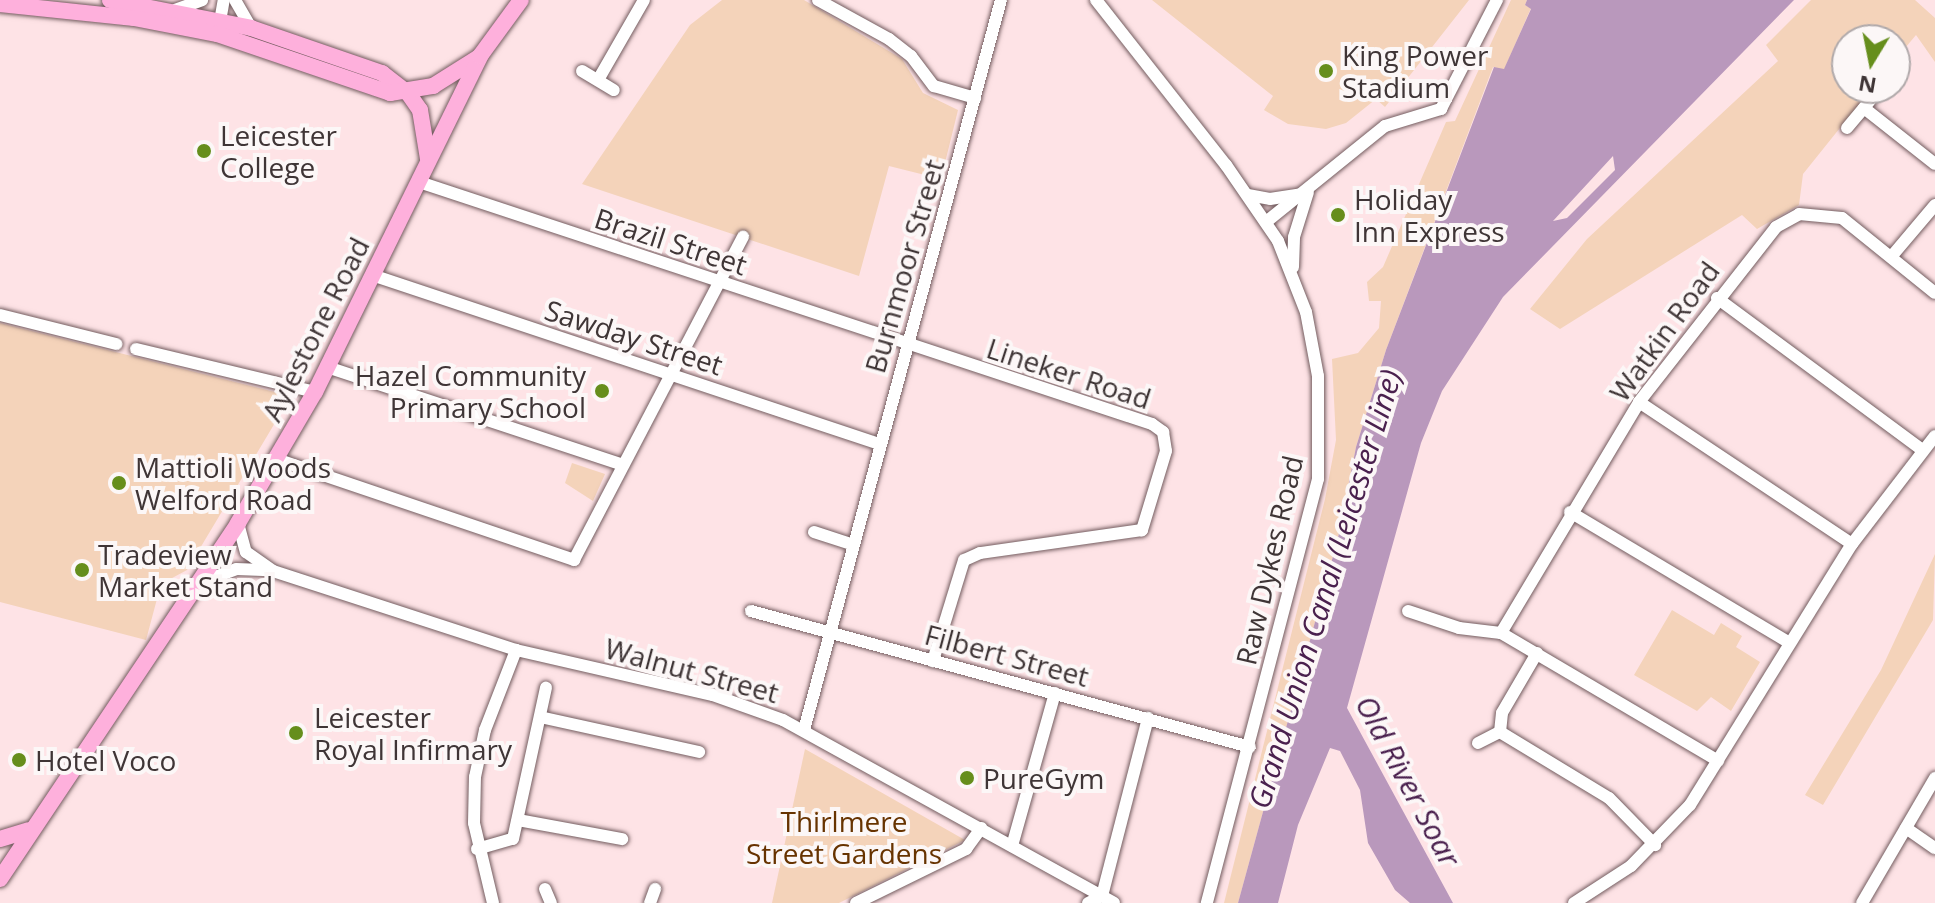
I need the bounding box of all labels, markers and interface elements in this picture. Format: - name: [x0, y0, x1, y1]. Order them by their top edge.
- north arrow: [1831, 24, 1911, 104]
- place label: King Power Stadium: [1342, 38, 1488, 104]
- marker: King Power Stadium: [1317, 62, 1335, 80]
- text: N: [1856, 69, 1879, 102]
- place label: Leicester College: [220, 118, 337, 184]
- marker: Leicester College: [195, 142, 213, 160]
- street label: Burnmoor Street: [857, 155, 951, 377]
- place label: Holiday Inn Express: [1354, 182, 1505, 248]
- street label: Brazil Street: [591, 201, 751, 281]
- marker: Holiday Inn Express: [1329, 206, 1347, 224]
- street label: Aylestone Road: [254, 232, 376, 426]
- street label: Watkin Road: [1602, 255, 1726, 407]
- street label: Sawday Street: [541, 292, 727, 382]
- street label: Lineker Road: [983, 331, 1155, 415]
- place label: Hazel Community Primary School: [355, 358, 586, 424]
- water label: Grand Union Canal (Leicester Line): [1241, 365, 1409, 813]
- marker: Hazel Community Primary School: [593, 382, 611, 400]
- place label: Mattioli Woods Welford Road: [135, 450, 331, 516]
- street label: Raw Dykes Road: [1229, 452, 1309, 668]
- marker: Mattioli Woods Welford Road: [110, 474, 128, 492]
- place label: Tradeview Market Stand: [98, 537, 273, 603]
- marker: Tradeview Market Stand: [73, 561, 91, 579]
- street label: Filbert Street: [921, 617, 1093, 693]
- street label: Walnut Street: [602, 631, 782, 709]
- water label: Old River Soar: [1348, 689, 1468, 873]
- place label: Leicester Royal Infirmary: [314, 700, 512, 766]
- marker: Leicester Royal Infirmary: [285, 722, 307, 744]
- place label: Hotel Voco: [35, 743, 176, 777]
- marker: Hotel Voco: [10, 751, 28, 769]
- place label: PureGym: [983, 761, 1104, 795]
- marker: PureGym: [958, 769, 976, 787]
- park label: Thirlmere Street Gardens: [746, 804, 942, 870]

